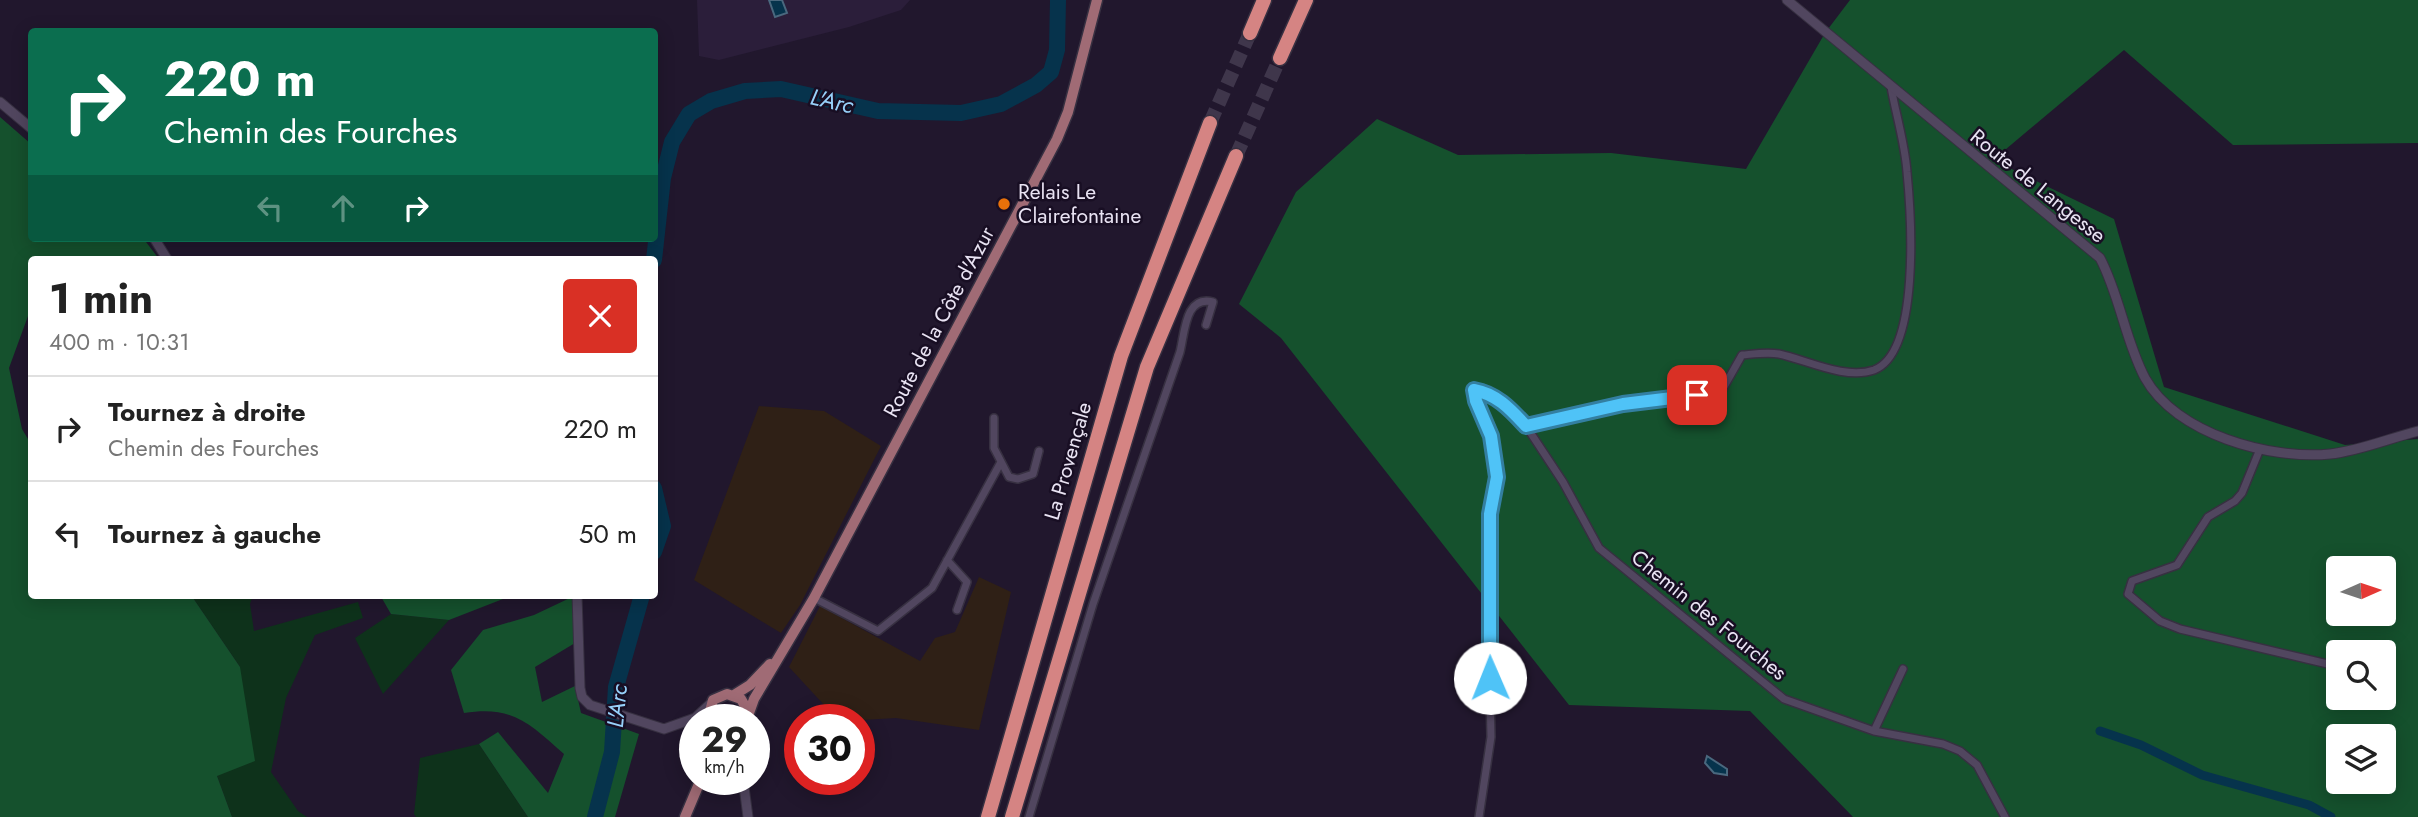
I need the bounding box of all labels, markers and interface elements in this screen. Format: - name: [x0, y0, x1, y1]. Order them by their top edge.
- text: 220 m: [164, 44, 316, 114]
- icon: right: [49, 56, 140, 147]
- water label: L'Arc: [807, 80, 857, 123]
- text: Chemin des Fourches: [164, 109, 457, 155]
- street label: Route de Langesse: [1964, 122, 2112, 250]
- place label: Relais Le Clairefontaine: [1018, 177, 1142, 231]
- icon: left: [251, 189, 289, 227]
- icon: ahead: [324, 189, 362, 227]
- icon: right: [397, 189, 435, 227]
- marker: Relais Le Clairefontaine: [996, 196, 1012, 212]
- street label: Route de la Côte d'Azur: [876, 221, 1002, 423]
- text: 1 min: [49, 268, 153, 329]
- button: close: [563, 279, 637, 353]
- text: 400 m · 10:31: [49, 325, 190, 359]
- pin: [1667, 365, 1727, 425]
- icon: arrive: [1678, 376, 1716, 414]
- text: Tournez à droite: [108, 393, 306, 431]
- street label: La Provençale: [1037, 398, 1099, 524]
- icon: right: [49, 410, 87, 448]
- text: 220 m: [564, 410, 637, 448]
- text: Chemin des Fourches: [108, 431, 319, 465]
- icon: left: [49, 515, 87, 553]
- text: Tournez à gauche: [108, 515, 321, 553]
- text: 50 m: [579, 515, 637, 553]
- street label: Chemin des Fourches: [1625, 543, 1793, 687]
- north arrow: [2326, 556, 2396, 626]
- map controls: [2326, 556, 2396, 794]
- button: search: [2326, 640, 2396, 710]
- position arrow: [1453, 641, 1527, 715]
- water label: L'Arc: [598, 682, 636, 729]
- speed limit sign: 30: [784, 704, 875, 795]
- text: 29: [701, 715, 748, 765]
- button: layers: [2326, 724, 2396, 794]
- text: km/h: [704, 754, 745, 780]

